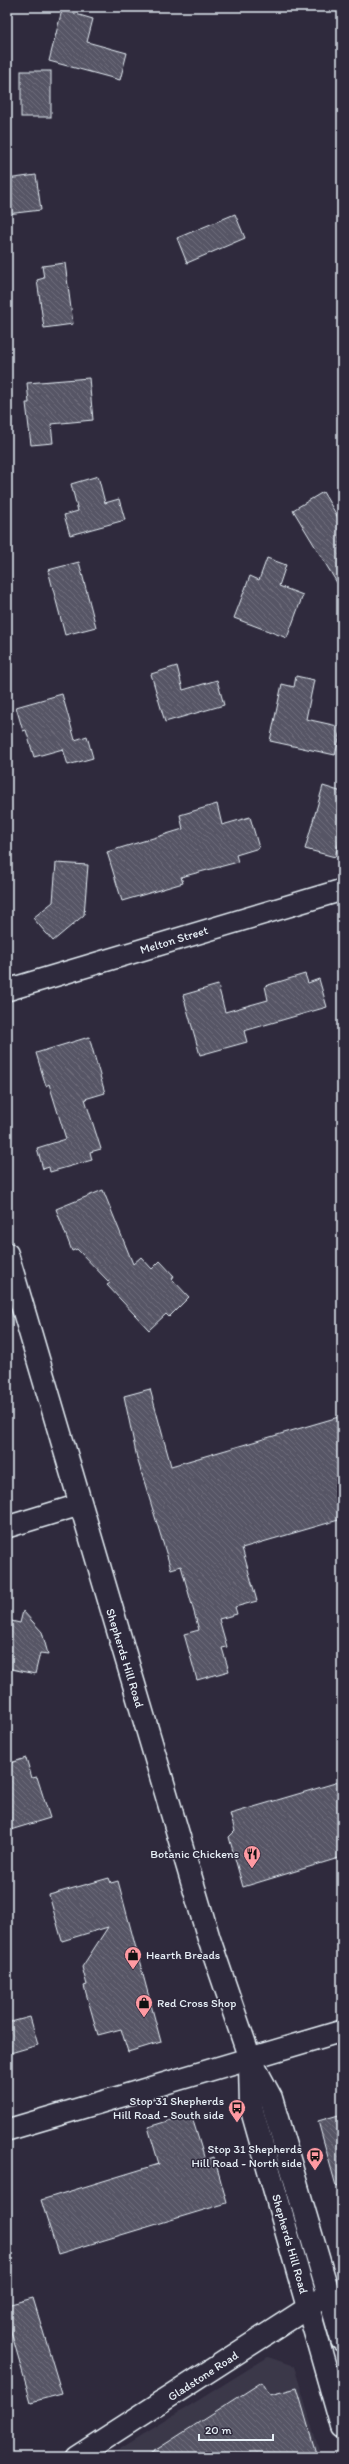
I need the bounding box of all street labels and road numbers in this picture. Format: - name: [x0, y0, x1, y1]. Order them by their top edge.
- street label: Melton Street: [138, 923, 210, 957]
- street label: Shepherds Hill Road: [103, 1607, 147, 1710]
- street label: Shepherds Hill Road: [269, 2193, 311, 2296]
- street label: Gladstone Road: [165, 2348, 241, 2404]

